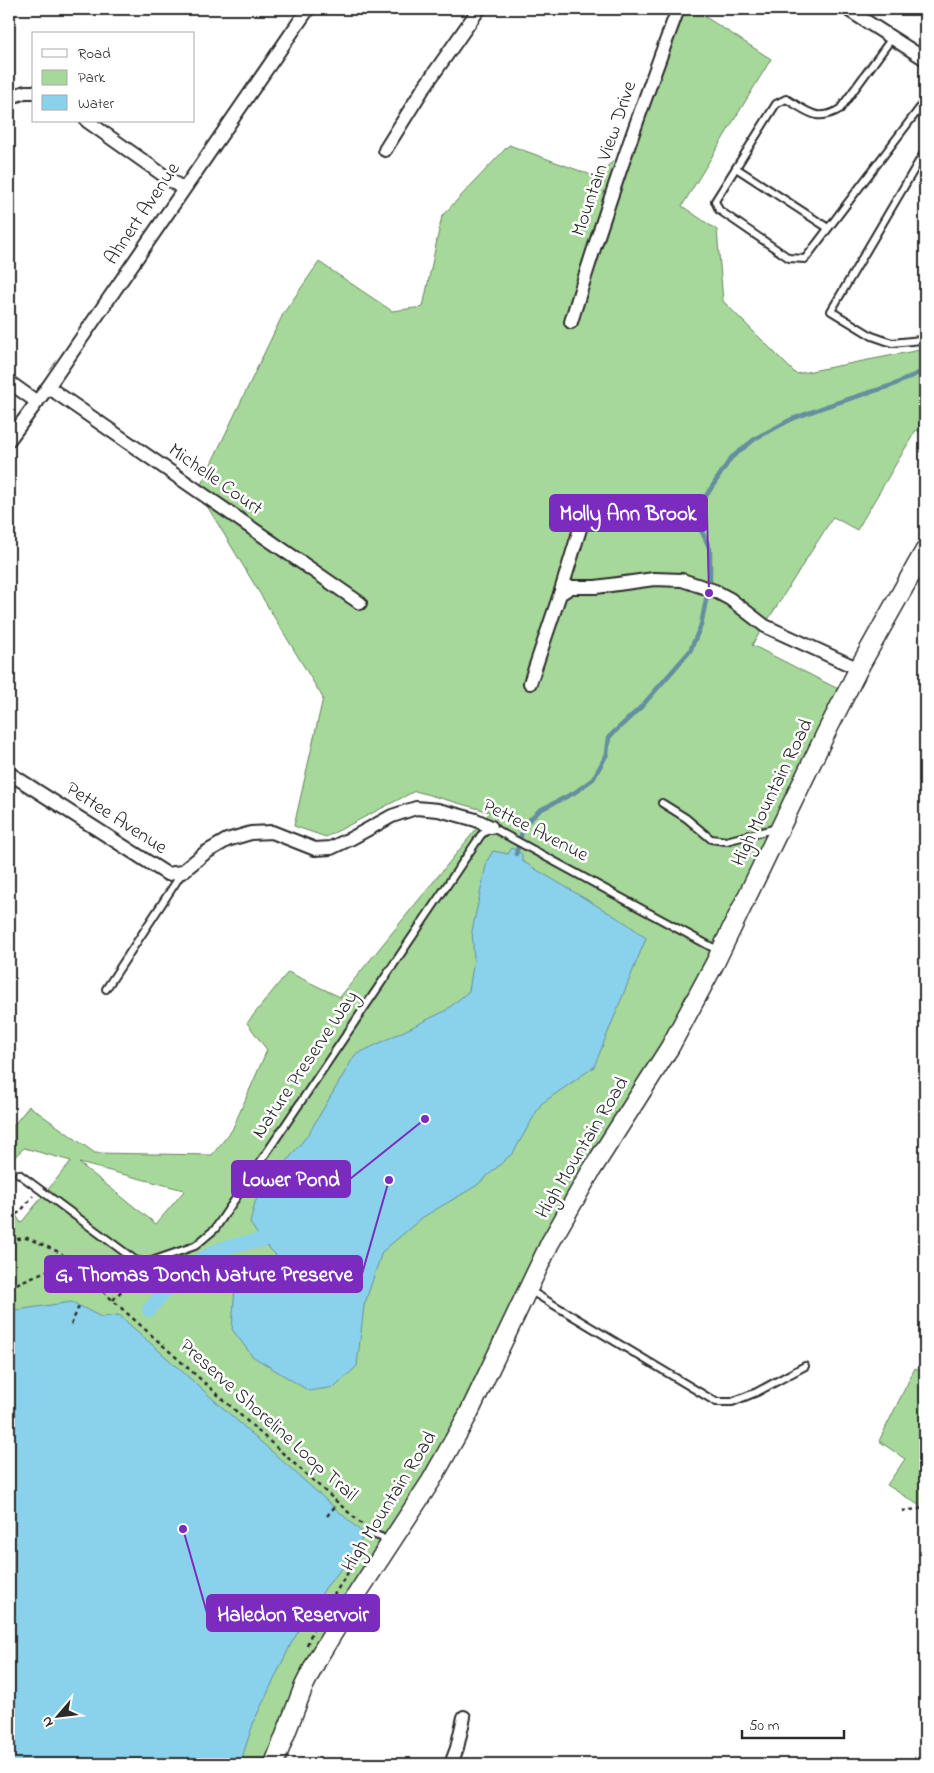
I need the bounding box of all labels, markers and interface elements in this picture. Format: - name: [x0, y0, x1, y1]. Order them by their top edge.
- legend: [32, 32, 195, 122]
- text: Road: [78, 43, 111, 65]
- text: Park: [78, 67, 106, 89]
- street label: Mountain View Drive: [565, 77, 645, 241]
- text: Water: [78, 93, 114, 115]
- street label: Ahnert Avenue: [98, 157, 188, 271]
- street label: Michelle Court: [162, 437, 268, 523]
- callout: Molly Ann Brook: [550, 495, 707, 531]
- text: Molly Ann Brook: [560, 500, 697, 532]
- street label: High Mountain Road: [725, 714, 822, 872]
- street label: Pettee Avenue: [60, 775, 172, 863]
- street label: Pettee Avenue: [477, 792, 593, 870]
- street label: Nature Preserve Way: [246, 985, 366, 1145]
- street label: High Mountain Road: [529, 1071, 638, 1225]
- callout: Lower Pond: [232, 1161, 350, 1197]
- text: Lower Pond: [242, 1166, 340, 1196]
- callout: G. Thomas Donch Nature Preserve: [45, 1256, 362, 1292]
- text: G. Thomas Donch Nature Preserve: [55, 1261, 353, 1291]
- street label: Preserve Shoreline Loop Trail: [172, 1333, 364, 1509]
- street label: High Mountain Road: [335, 1426, 446, 1579]
- callout: Haledon Reservoir: [207, 1595, 379, 1631]
- text: Haledon Reservoir: [217, 1601, 369, 1631]
- north arrow: [32, 1690, 82, 1740]
- scale bar: [742, 1708, 844, 1740]
- text: N: [36, 1712, 59, 1731]
- text: 50 m: [749, 1715, 780, 1737]

